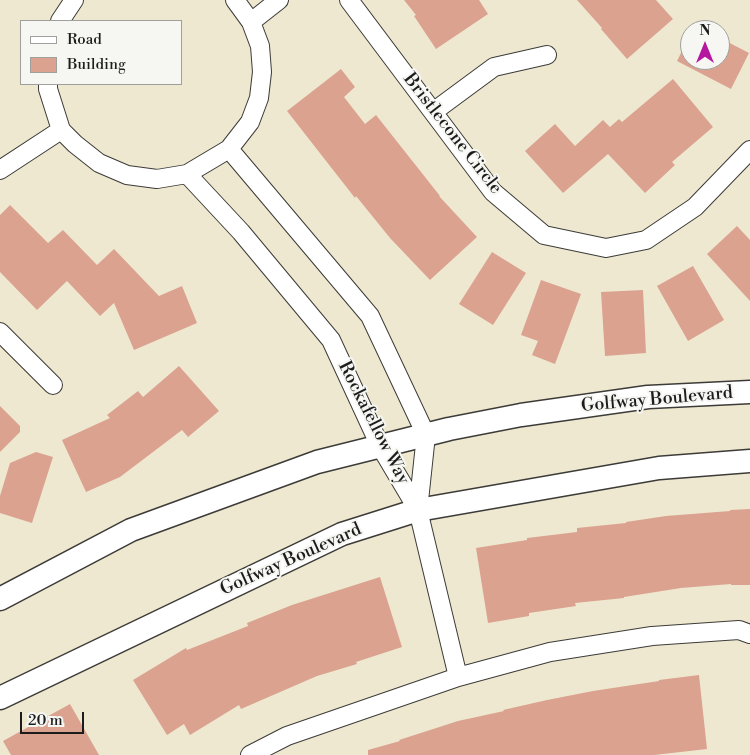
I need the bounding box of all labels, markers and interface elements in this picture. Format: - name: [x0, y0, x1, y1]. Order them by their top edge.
- legend: [20, 20, 182, 85]
- north arrow: [680, 20, 730, 70]
- text: N: [699, 22, 711, 40]
- text: Road: [67, 30, 102, 49]
- text: Building: [67, 55, 126, 74]
- street label: Bristlecone Circle: [398, 69, 506, 199]
- street label: Rockafellow Way: [333, 358, 413, 488]
- street label: Golfway Boulevard: [580, 383, 734, 417]
- street label: Golfway Boulevard: [217, 519, 365, 601]
- scale bar: [22, 702, 86, 734]
- text: 20 m: [28, 711, 63, 730]

